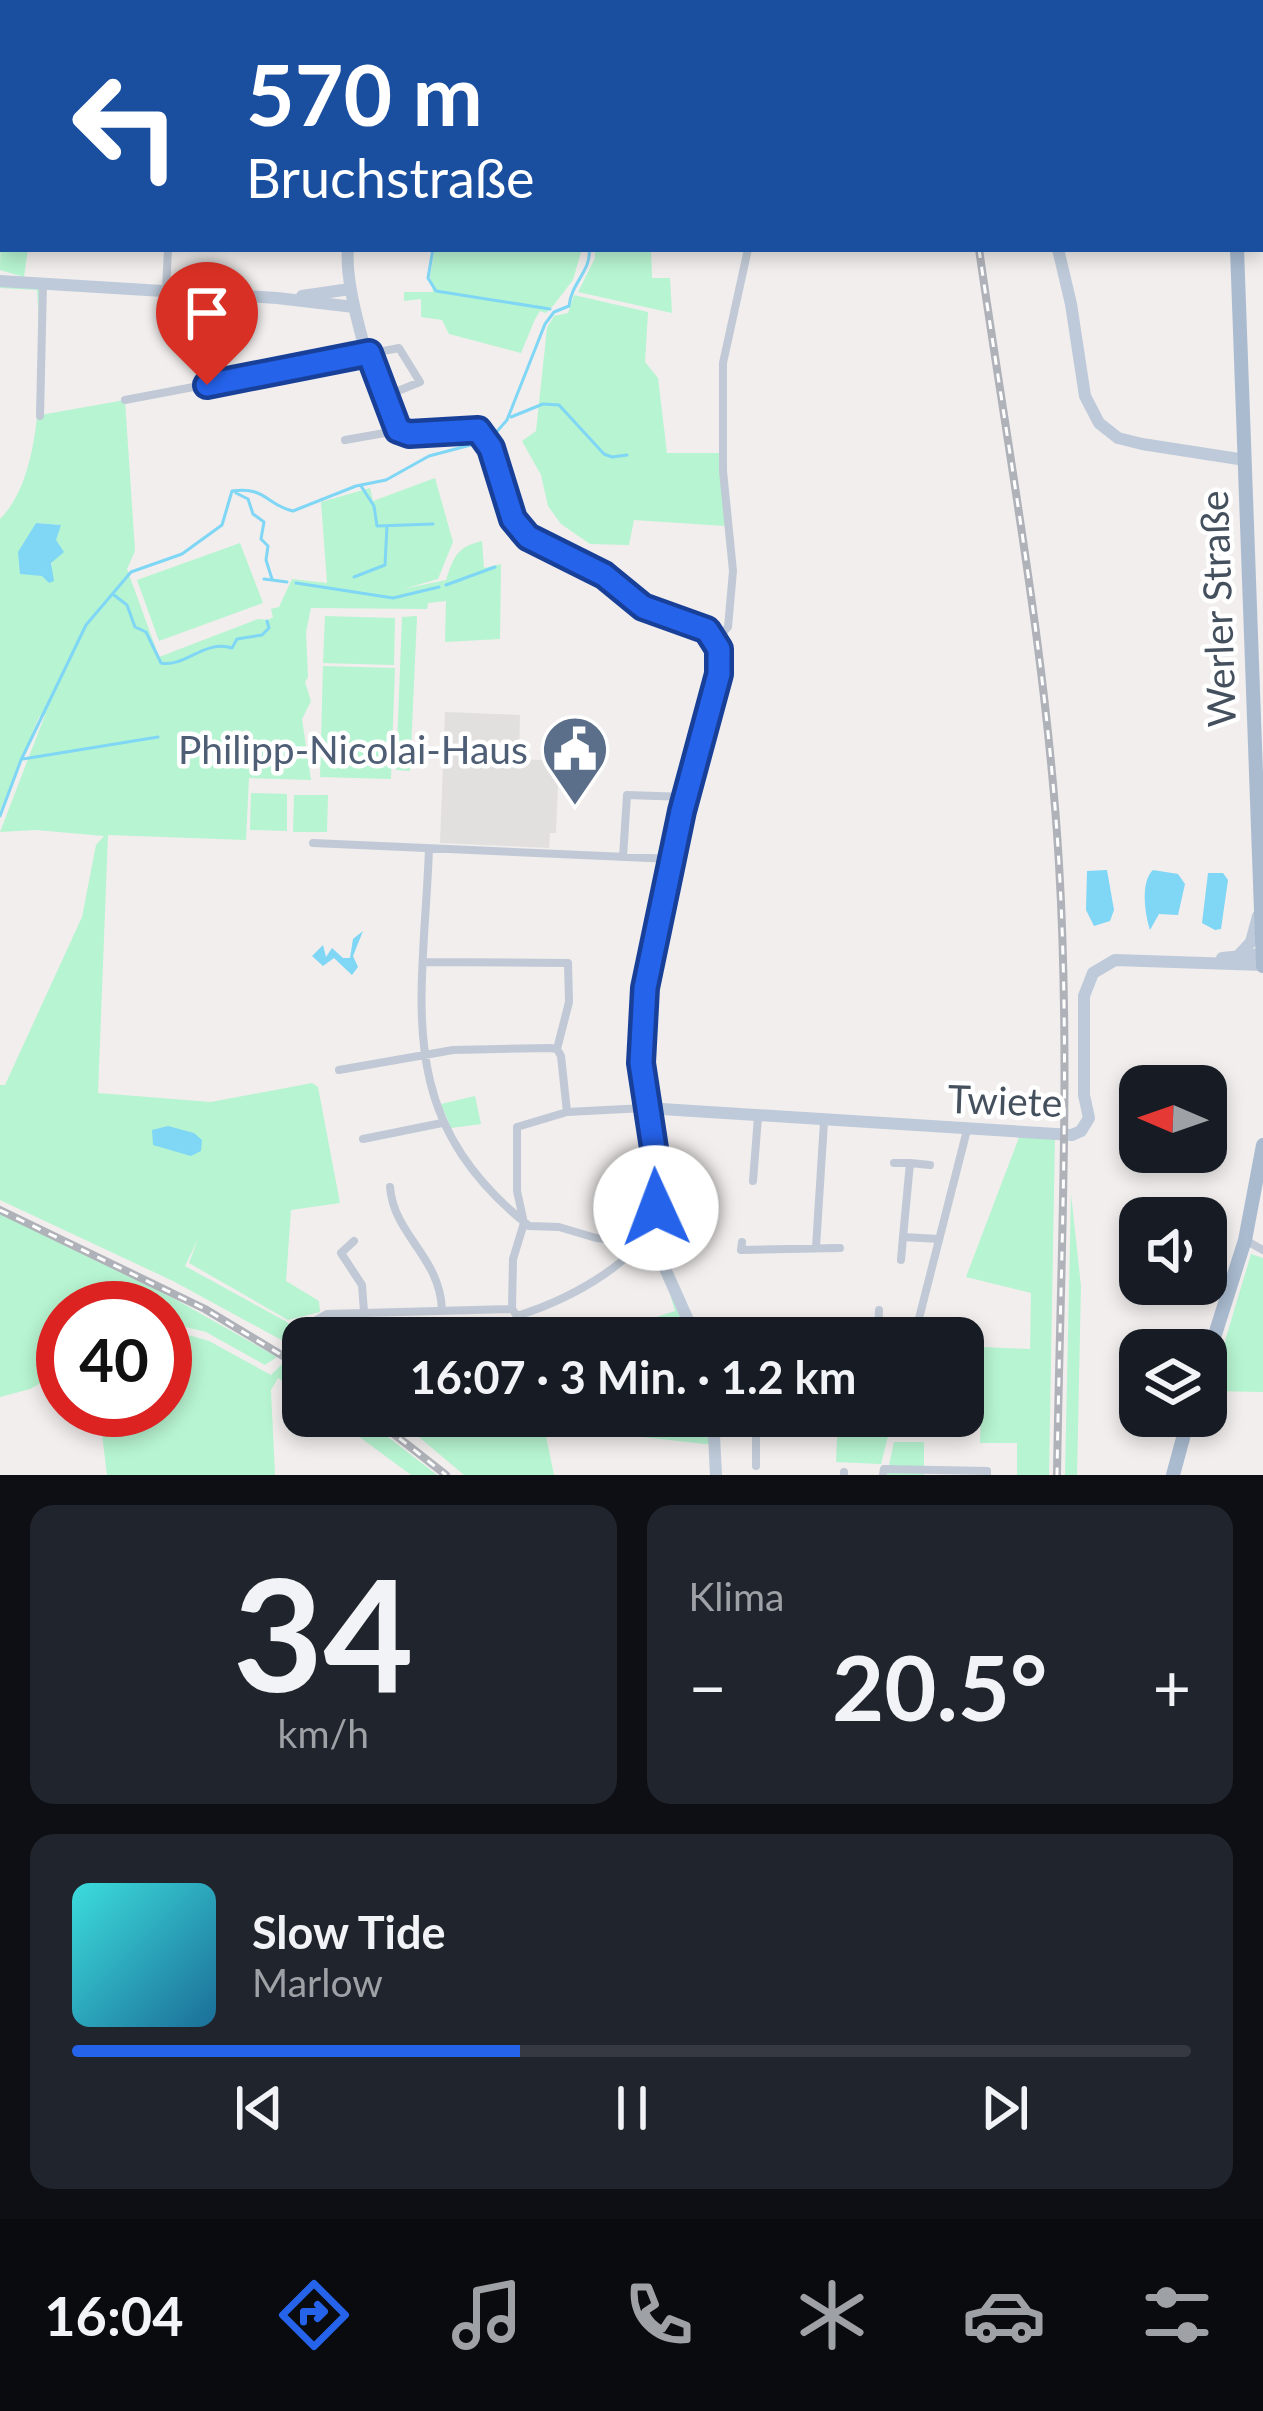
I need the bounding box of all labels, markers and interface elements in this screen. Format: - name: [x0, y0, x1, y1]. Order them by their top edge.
- text: 570 m: [246, 43, 483, 144]
- icon: left: [48, 48, 204, 204]
- text: Bruchstraße: [246, 145, 535, 210]
- pin: [156, 262, 258, 385]
- icon: arrive: [174, 280, 240, 346]
- street label: Werler Straße: [1190, 490, 1244, 728]
- public building icon: Philipp-Nicolai-Haus: [540, 714, 610, 808]
- place label: Philipp-Nicolai-Haus: [178, 726, 528, 772]
- north arrow: [1119, 1065, 1227, 1173]
- map controls: [1119, 1065, 1227, 1437]
- street label: Twiete: [947, 1075, 1063, 1125]
- position arrow: [593, 1145, 719, 1271]
- button: sound: [1119, 1197, 1227, 1305]
- speed limit sign: 40: [36, 1281, 192, 1437]
- button: layers: [1119, 1329, 1227, 1437]
- text: 16:07 · 3 Min. · 1.2 km: [410, 1350, 856, 1404]
- text: 34: [233, 1538, 414, 1725]
- text: Klima: [689, 1573, 784, 1619]
- text: 20.5°: [832, 1632, 1047, 1740]
- text: −: [689, 1647, 727, 1726]
- text: +: [1153, 1647, 1191, 1726]
- text: km/h: [278, 1710, 369, 1756]
- text: Slow Tide: [252, 1905, 446, 1959]
- text: Marlow: [252, 1959, 383, 2005]
- icon: previous: [226, 2075, 292, 2141]
- icon: pause: [599, 2075, 665, 2141]
- icon: next: [972, 2075, 1038, 2141]
- icon: directions: [272, 2273, 356, 2357]
- icon: music: [445, 2273, 529, 2357]
- icon: phone: [617, 2273, 701, 2357]
- icon: climate: [790, 2273, 874, 2357]
- icon: car: [962, 2273, 1046, 2357]
- icon: filters: [1135, 2273, 1219, 2357]
- text: 16:04: [44, 2283, 183, 2348]

